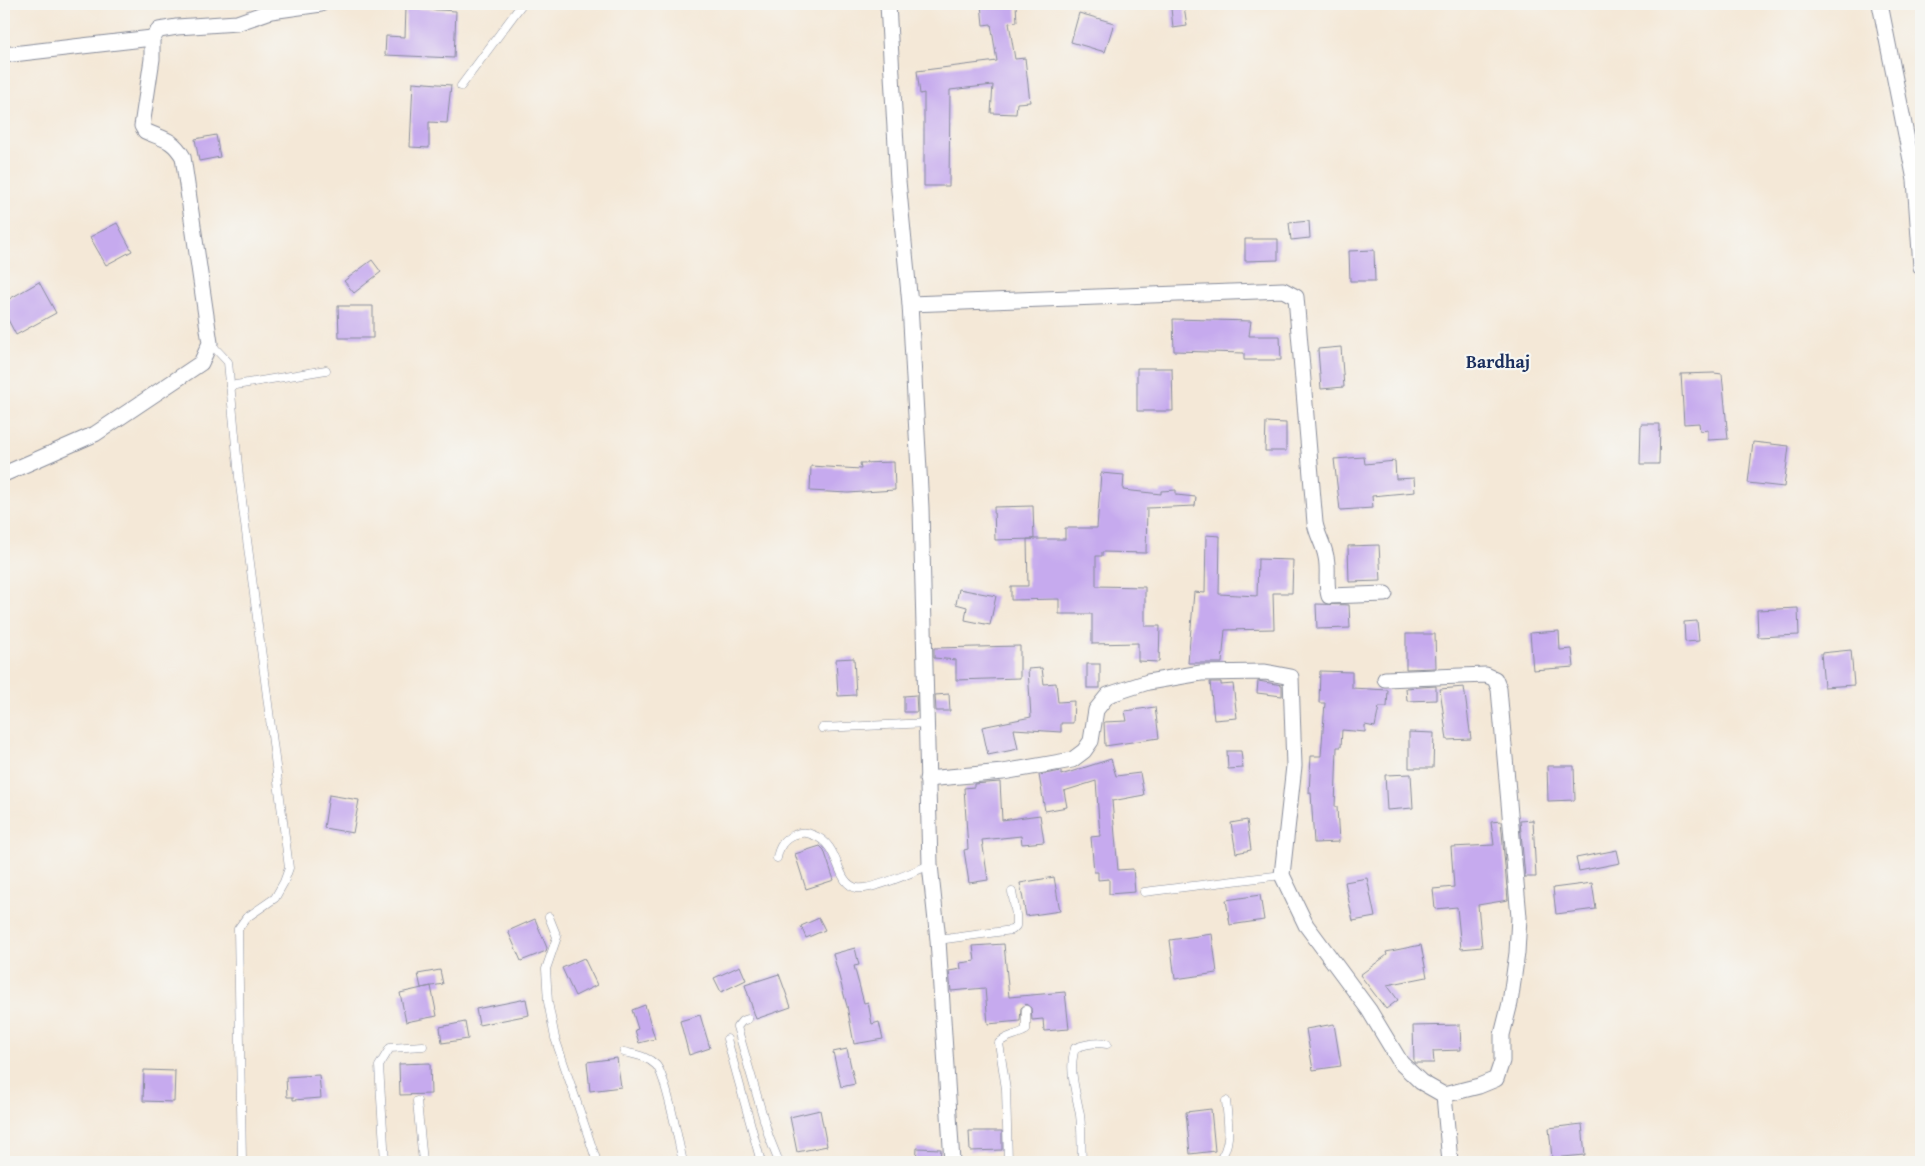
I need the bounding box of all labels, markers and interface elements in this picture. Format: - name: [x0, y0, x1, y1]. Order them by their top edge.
- district label: Bardhaj: [1466, 348, 1530, 375]

